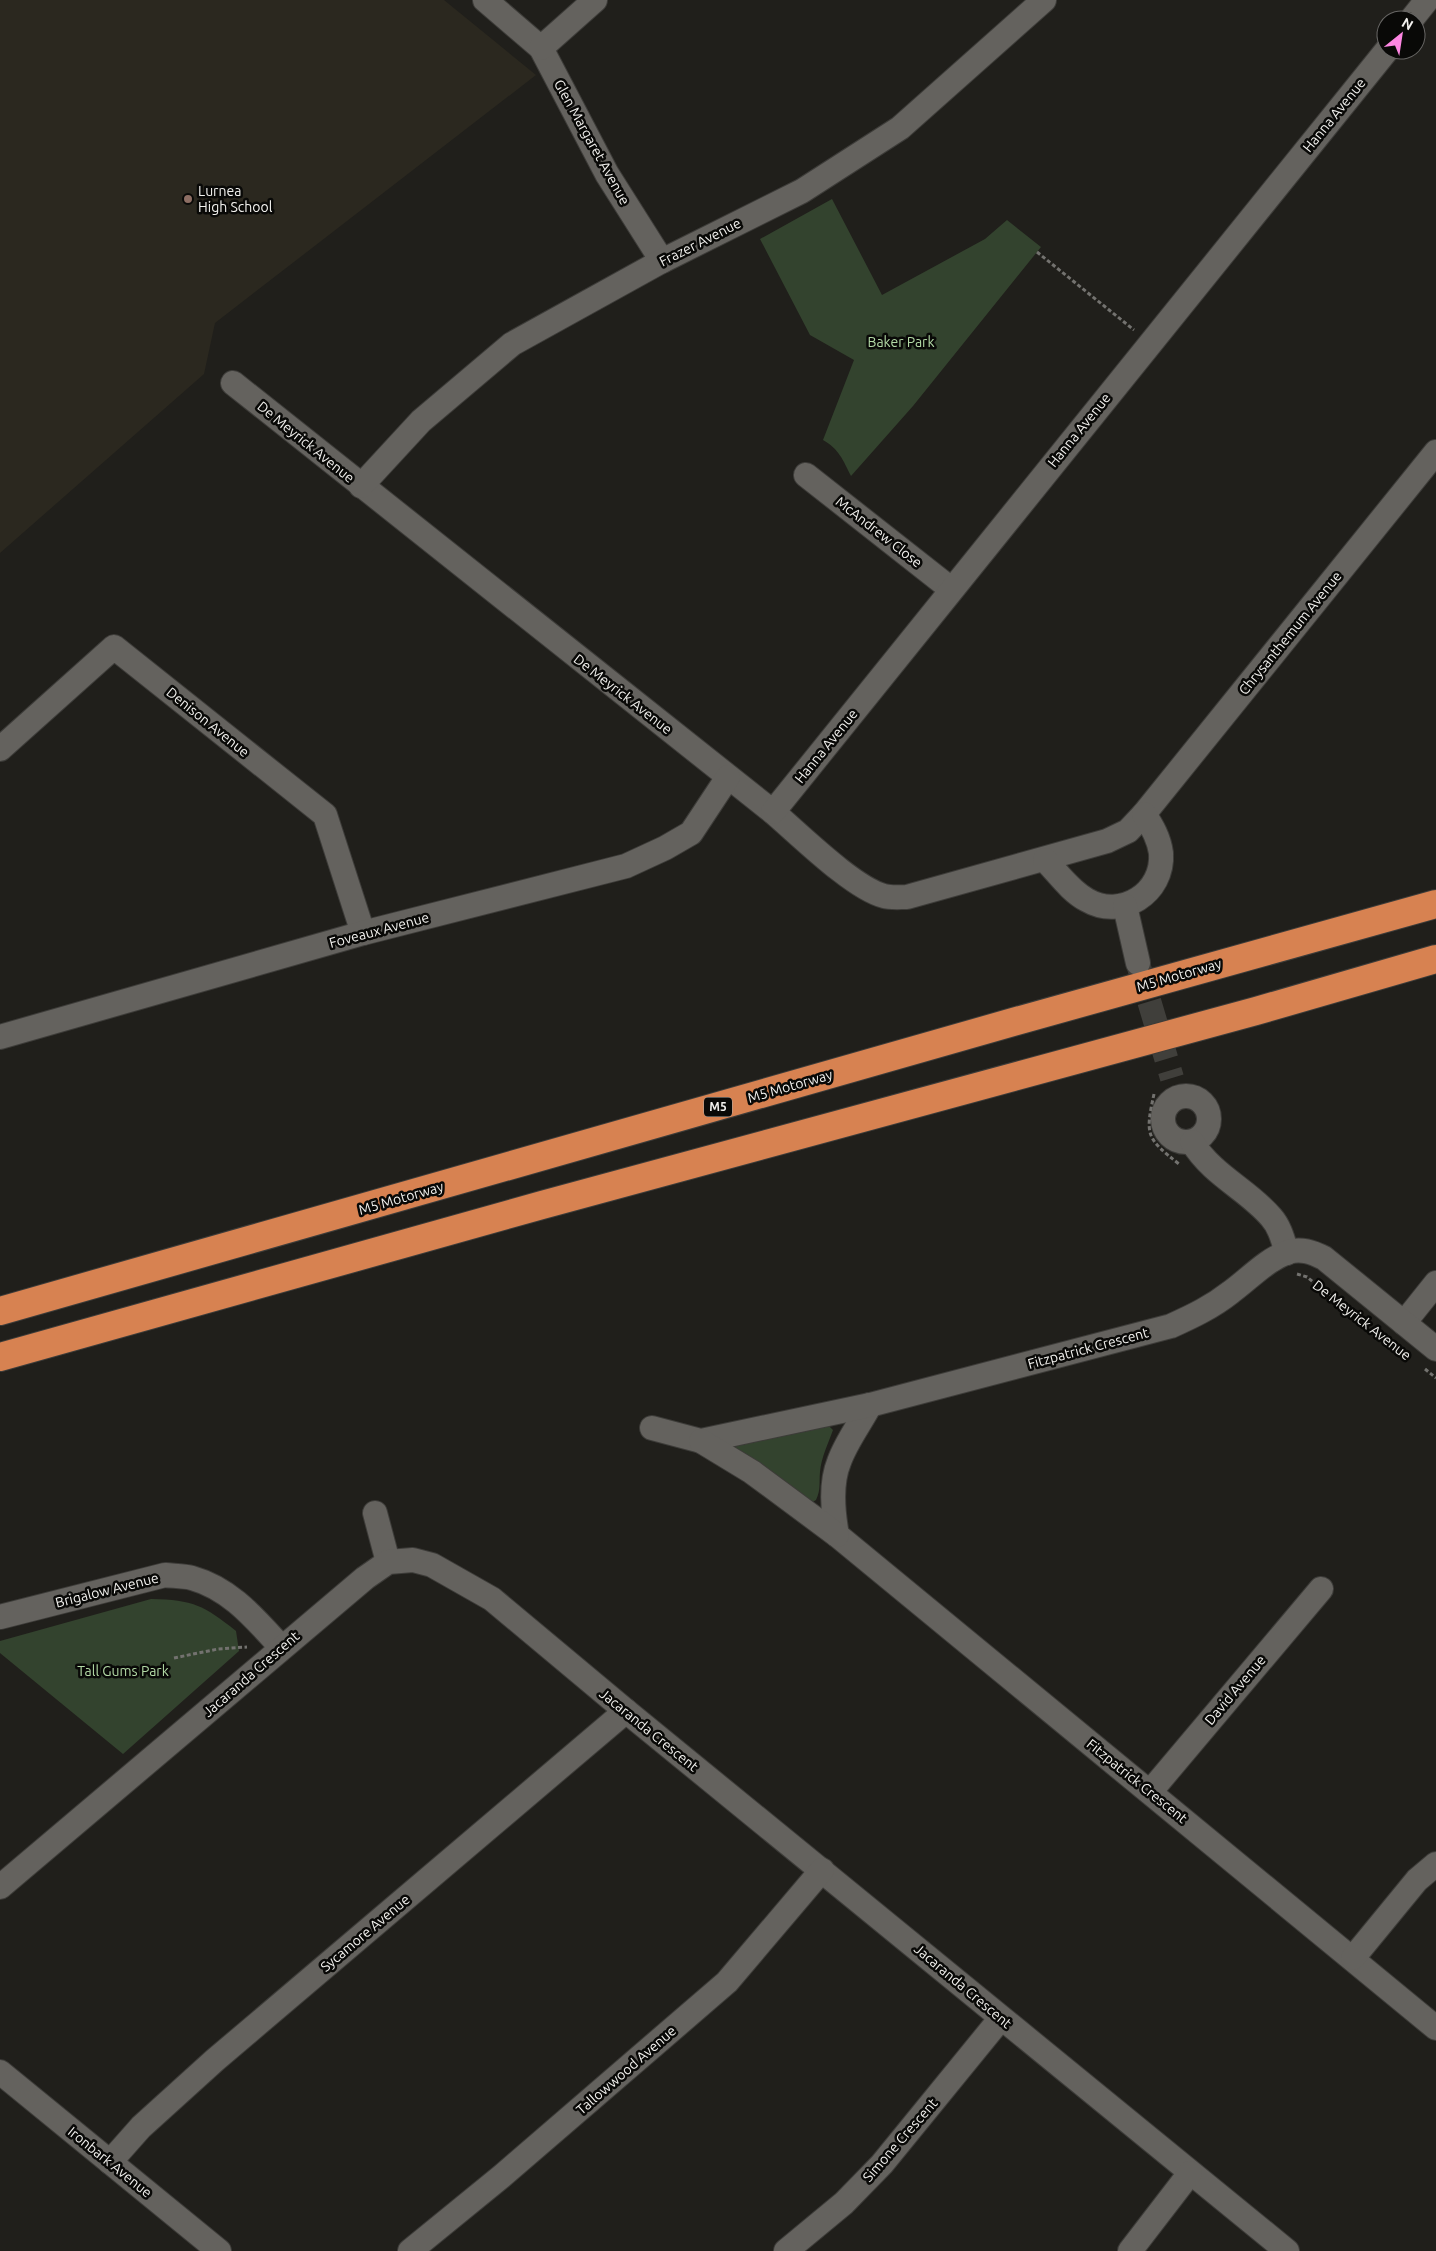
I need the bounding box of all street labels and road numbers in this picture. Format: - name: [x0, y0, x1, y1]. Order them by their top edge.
- street label: Hanna Avenue: [1299, 75, 1369, 155]
- street label: Glen Margaret Avenue: [551, 77, 633, 207]
- street label: Frazer Avenue: [657, 215, 743, 269]
- street label: Hanna Avenue: [1044, 390, 1114, 470]
- street label: De Meyrick Avenue: [254, 398, 358, 486]
- street label: McAndrew Close: [833, 493, 925, 571]
- street label: Chrysanthemum Avenue: [1235, 568, 1345, 698]
- street label: De Meyrick Avenue: [571, 651, 675, 737]
- street label: Denison Avenue: [163, 684, 253, 760]
- street label: Hanna Avenue: [791, 706, 861, 786]
- street label: Foveaux Avenue: [327, 909, 431, 951]
- street label: M5 Motorway: [1135, 955, 1224, 995]
- street label: M5 Motorway: [746, 1066, 835, 1106]
- road number: M5: [704, 1098, 732, 1116]
- street label: M5 Motorway: [357, 1178, 446, 1218]
- street label: De Meyrick Avenue: [1310, 1277, 1414, 1363]
- street label: Fitzpatrick Crescent: [1026, 1324, 1151, 1372]
- street label: Brigalow Avenue: [54, 1569, 160, 1611]
- street label: Jacaranda Crescent: [200, 1628, 303, 1720]
- street label: David Avenue: [1201, 1652, 1269, 1728]
- street label: Jacaranda Crescent: [596, 1685, 702, 1775]
- street label: Fitzpatrick Crescent: [1084, 1736, 1191, 1827]
- street label: Sycamore Avenue: [317, 1891, 413, 1975]
- street label: Jacaranda Crescent: [911, 1941, 1015, 2032]
- street label: Tallowwood Avenue: [573, 2022, 679, 2118]
- street label: Simone Crescent: [859, 2095, 941, 2185]
- street label: Ironbark Avenue: [65, 2123, 155, 2201]

